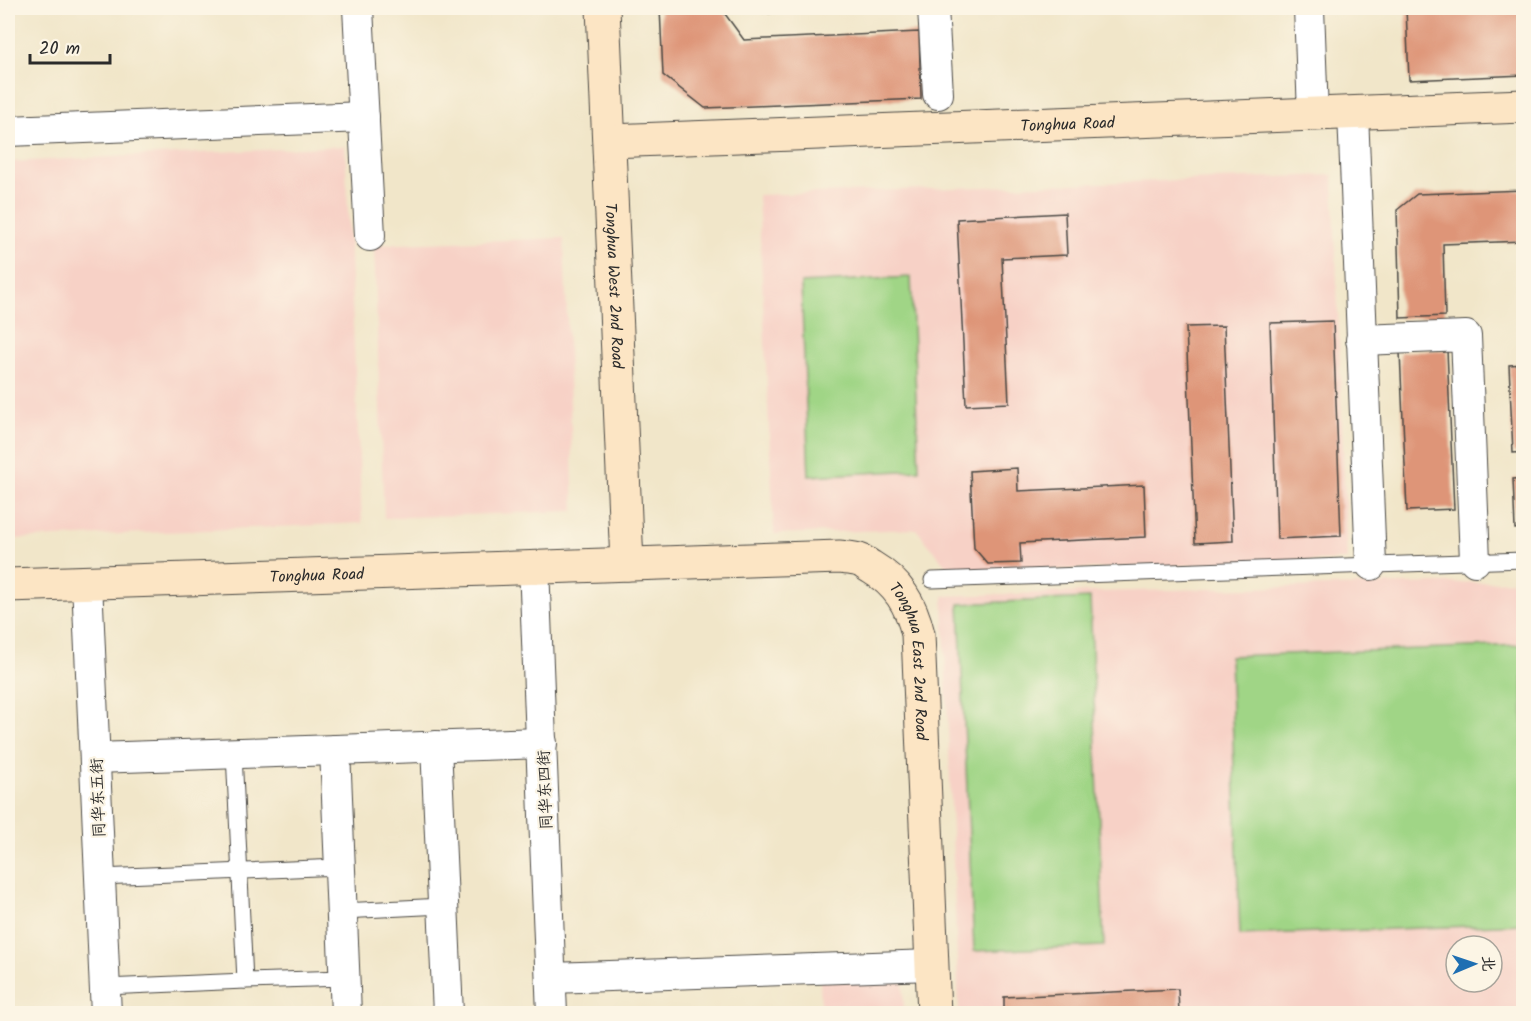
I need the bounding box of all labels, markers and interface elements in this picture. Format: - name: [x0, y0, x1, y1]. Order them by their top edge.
- scale bar: [30, 27, 110, 65]
- text: 20 m: [39, 35, 80, 64]
- street label: Tonghua Road: [1020, 111, 1116, 139]
- street label: Tonghua West 2nd Road: [597, 203, 630, 370]
- street label: Tonghua Road: [269, 562, 365, 590]
- street label: Tonghua East 2nd Road: [882, 577, 934, 742]
- street label: 同华东四街: [532, 750, 559, 830]
- street label: 同华东五街: [85, 758, 112, 838]
- north arrow: [1444, 934, 1504, 994]
- text: 北: [1475, 955, 1500, 972]

